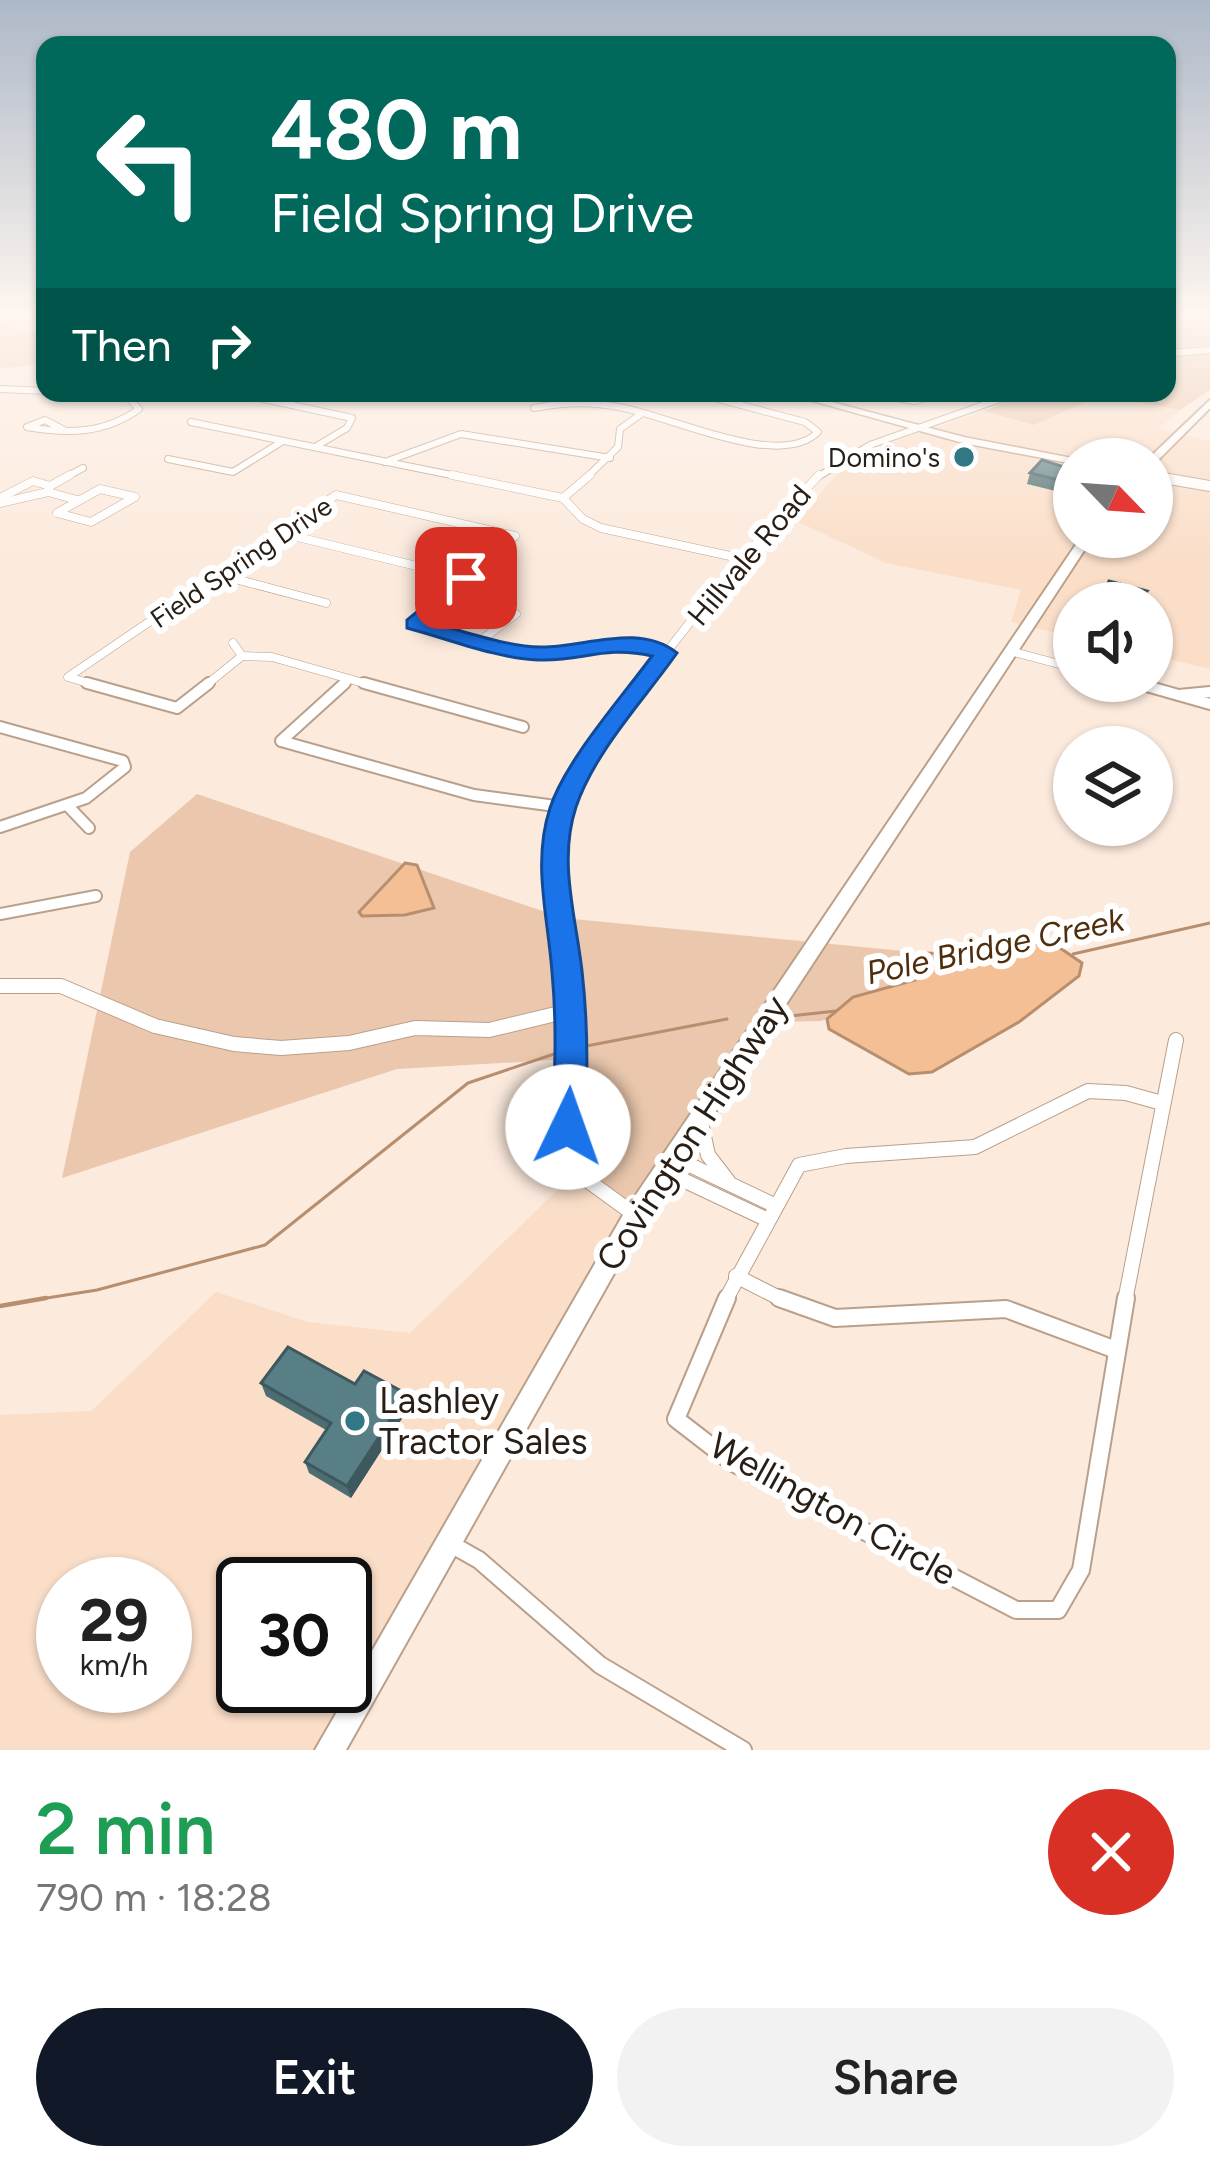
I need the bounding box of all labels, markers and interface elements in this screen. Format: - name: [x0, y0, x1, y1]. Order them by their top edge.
- text: 480 m: [270, 79, 522, 180]
- icon: left: [72, 84, 228, 240]
- text: Field Spring Drive: [270, 181, 694, 246]
- icon: right: [196, 312, 262, 378]
- text: Then: [72, 318, 172, 372]
- north arrow: [1053, 438, 1173, 558]
- map controls: [1053, 438, 1173, 846]
- place label: Domino's: [828, 441, 940, 474]
- marker: Domino's: [951, 444, 977, 470]
- street label: Hillvale Road: [679, 477, 819, 633]
- street label: Field Spring Drive: [144, 489, 338, 635]
- pin: [415, 527, 517, 629]
- icon: arrive: [433, 545, 499, 611]
- button: sound: [1053, 582, 1173, 702]
- button: layers: [1053, 726, 1173, 846]
- water label: Pole Bridge Creek: [863, 899, 1128, 992]
- street label: Covington Highway: [587, 987, 797, 1279]
- position arrow: [505, 1064, 631, 1190]
- place label: Lashley Tractor Sales: [379, 1379, 587, 1463]
- marker: Lashley Tractor Sales: [342, 1408, 368, 1434]
- street label: Wellington Circle: [702, 1424, 964, 1594]
- speed limit sign: 30: [216, 1557, 372, 1713]
- text: 29: [79, 1584, 149, 1656]
- text: km/h: [80, 1646, 148, 1683]
- text: 2 min: [36, 1786, 215, 1872]
- button: close: [1048, 1789, 1174, 1915]
- text: 790 m · 18:28: [36, 1874, 272, 1921]
- button: Exit: [36, 2008, 593, 2146]
- button: Share: [617, 2008, 1174, 2146]

